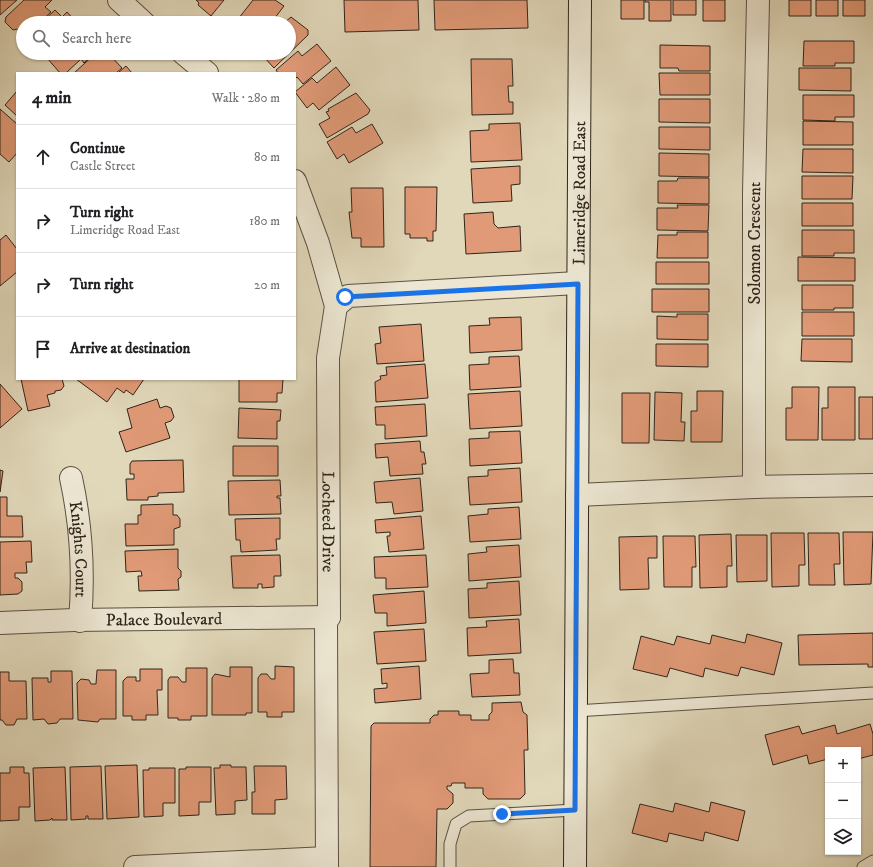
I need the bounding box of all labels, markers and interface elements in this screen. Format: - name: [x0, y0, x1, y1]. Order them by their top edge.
- search box: [16, 16, 296, 60]
- icon: search: [30, 27, 52, 49]
- text: Search here: [62, 29, 131, 48]
- text: 4 min: [32, 87, 71, 109]
- text: Walk · 280 m: [212, 90, 280, 106]
- street label: Limeridge Road East: [568, 120, 591, 265]
- text: Continue: [70, 139, 125, 158]
- icon: ahead: [32, 146, 54, 168]
- text: 80 m: [254, 149, 280, 165]
- text: Castle Street: [70, 158, 135, 174]
- street label: Solomon Crescent: [744, 181, 766, 304]
- text: Turn right: [70, 203, 133, 222]
- icon: right: [32, 210, 54, 232]
- text: 180 m: [249, 213, 280, 229]
- text: Limeridge Road East: [70, 222, 180, 238]
- icon: right: [32, 274, 54, 296]
- text: Turn right: [70, 275, 133, 294]
- text: 20 m: [254, 277, 280, 293]
- route start: [336, 288, 354, 306]
- icon: arrive: [32, 338, 54, 360]
- text: Arrive at destination: [70, 339, 190, 358]
- street label: Locheed Drive: [316, 471, 339, 572]
- street label: Knights Court: [64, 500, 92, 599]
- street label: Palace Boulevard: [106, 608, 223, 632]
- map controls: [825, 747, 861, 855]
- button: +: [825, 747, 861, 783]
- button: −: [825, 783, 861, 819]
- route end: [493, 805, 511, 823]
- button: layers: [825, 819, 861, 855]

